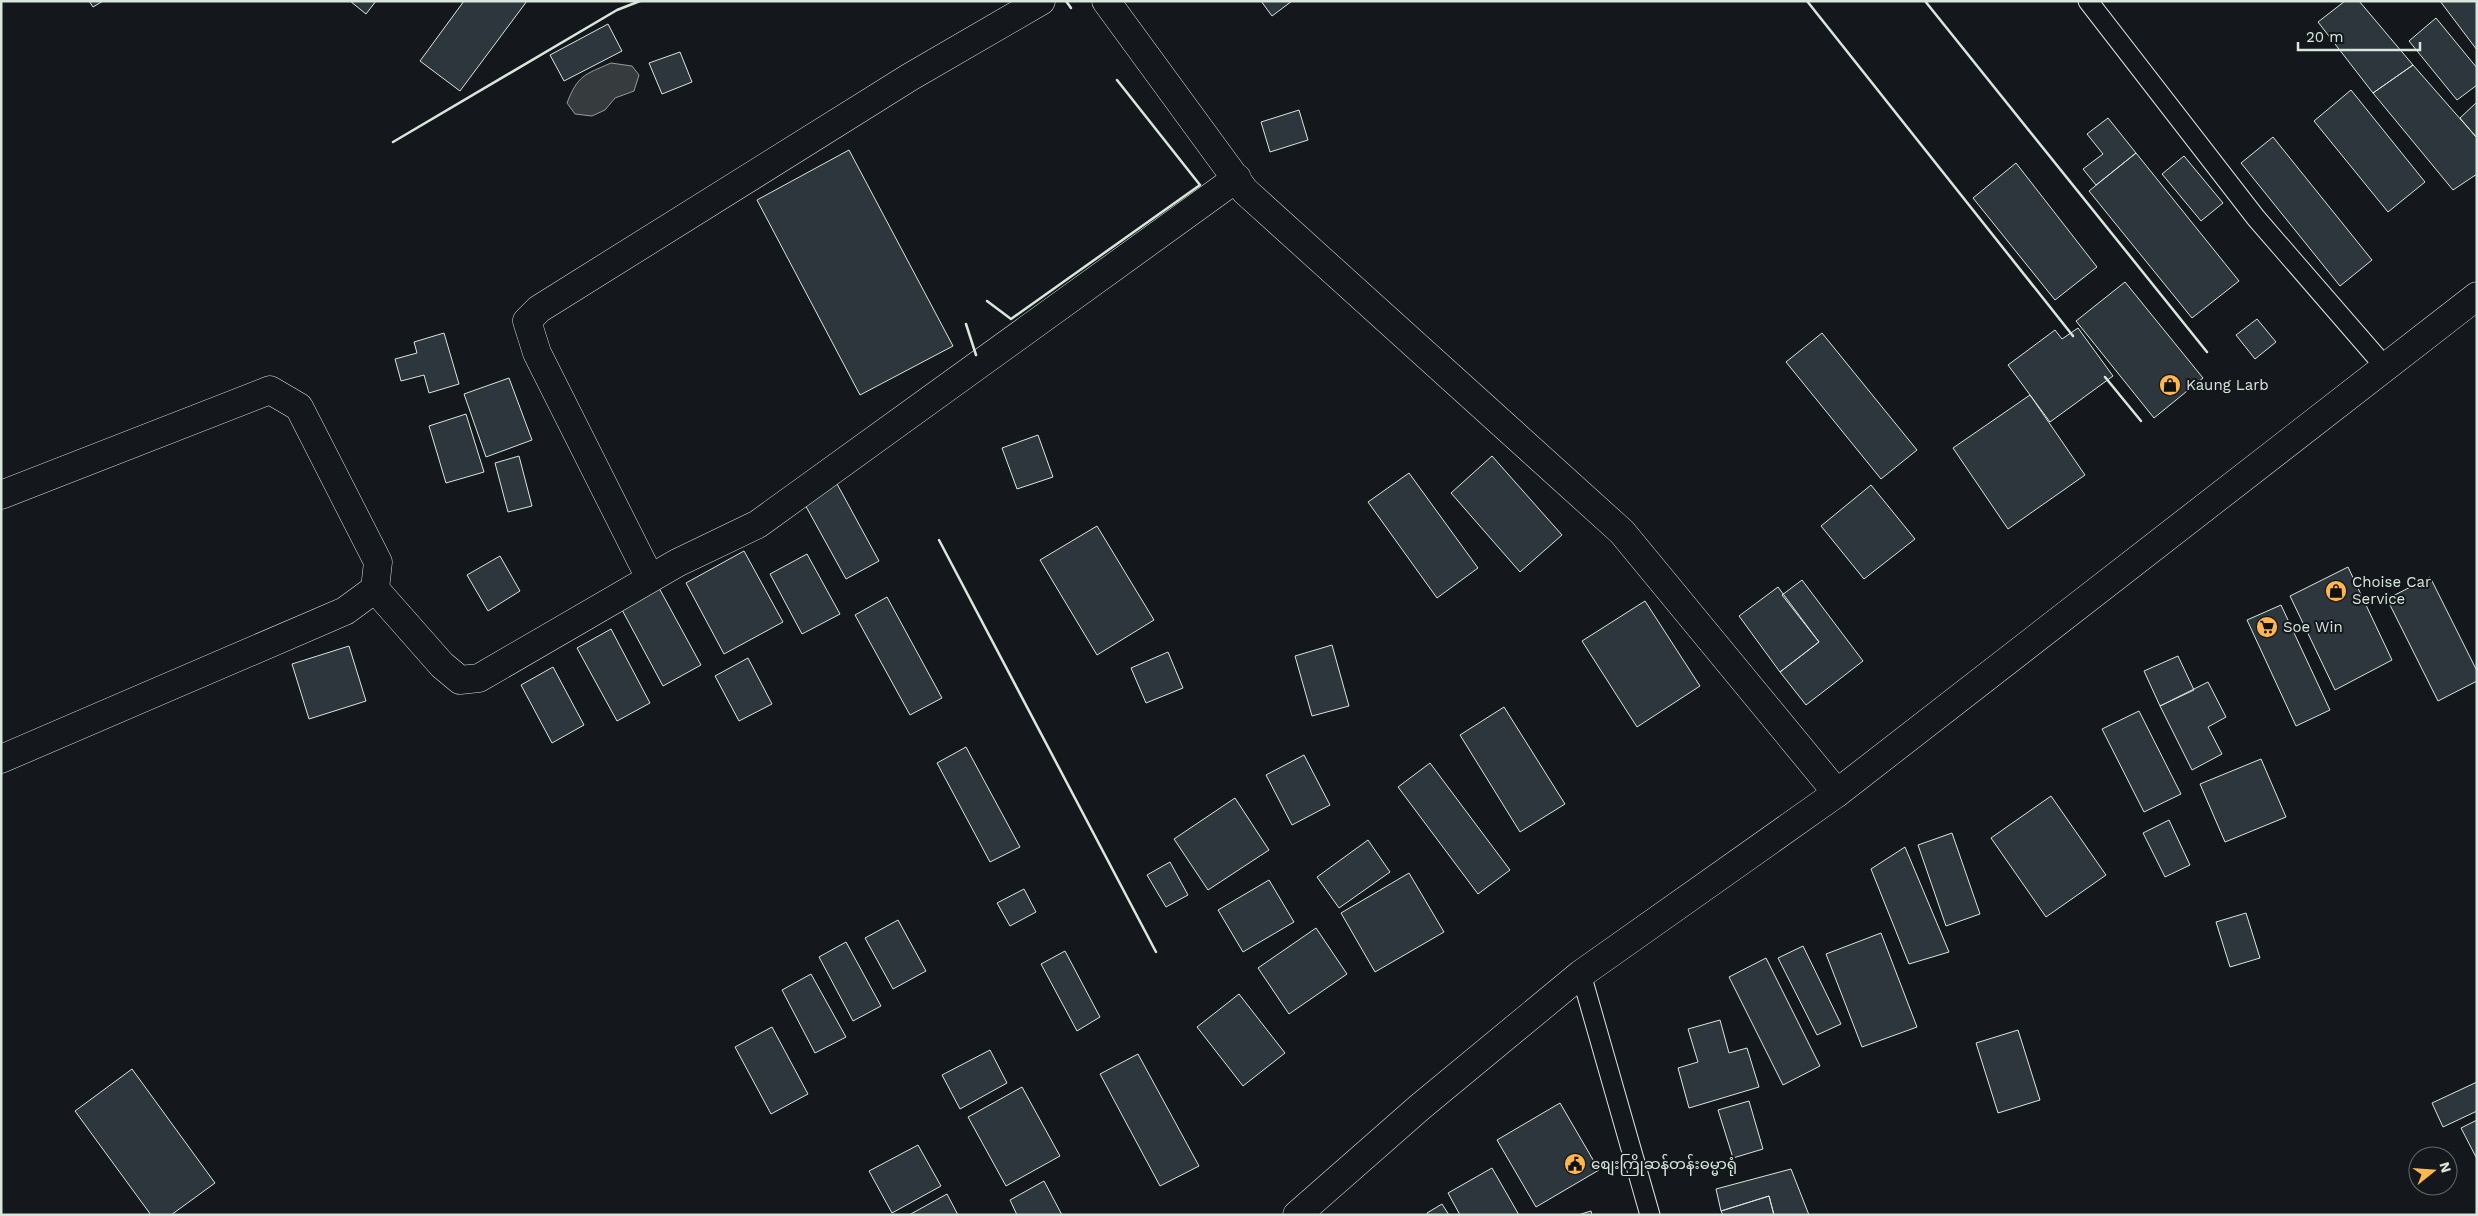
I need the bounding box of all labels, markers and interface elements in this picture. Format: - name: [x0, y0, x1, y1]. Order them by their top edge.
- scale bar: [2298, 20, 2420, 52]
- text: 20 m: [2306, 28, 2344, 46]
- shop icon: Kaung Larb: [2158, 373, 2182, 397]
- place label: Kaung Larb: [2186, 376, 2269, 394]
- place label: Choise Car Service: [2352, 573, 2431, 608]
- shop icon: Choise Car Service: [2324, 579, 2348, 603]
- supermarket icon: Soe Win: [2255, 615, 2279, 639]
- place label: Soe Win: [2283, 618, 2343, 636]
- north arrow: [2408, 1146, 2458, 1196]
- public building icon: စျေးကြိုဆန်တန်းဓမ္မာရုံ: [1563, 1152, 1587, 1176]
- place label: စျေးကြိုဆန်တန်းဓမ္မာရုံ: [1591, 1154, 1737, 1176]
- text: N: [2436, 1160, 2455, 1174]

